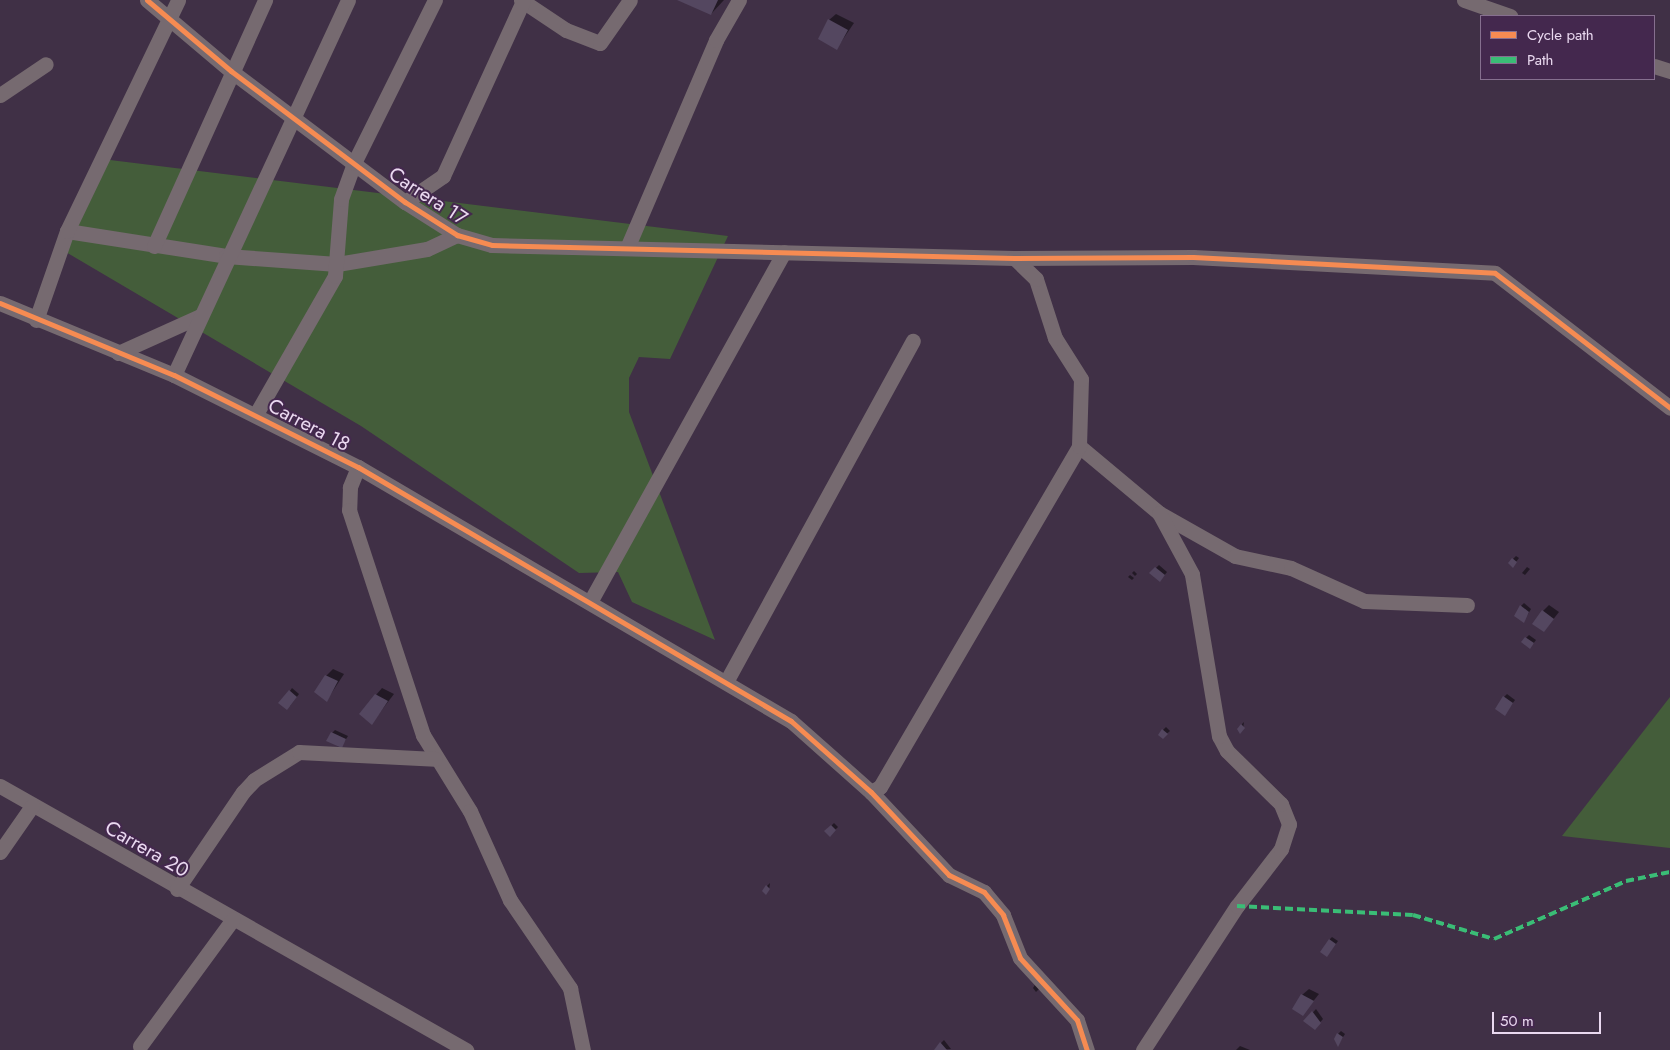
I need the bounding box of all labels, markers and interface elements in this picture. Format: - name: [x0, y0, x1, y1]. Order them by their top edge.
- legend: [1480, 15, 1655, 80]
- text: Cycle path: [1527, 24, 1594, 46]
- text: Path: [1527, 49, 1553, 71]
- street label: Carrera 17: [384, 162, 472, 230]
- street label: Carrera 18: [264, 393, 354, 457]
- street label: Carrera 20: [101, 815, 193, 883]
- scale bar: [1495, 1002, 1604, 1034]
- text: 50 m: [1500, 1010, 1534, 1032]

